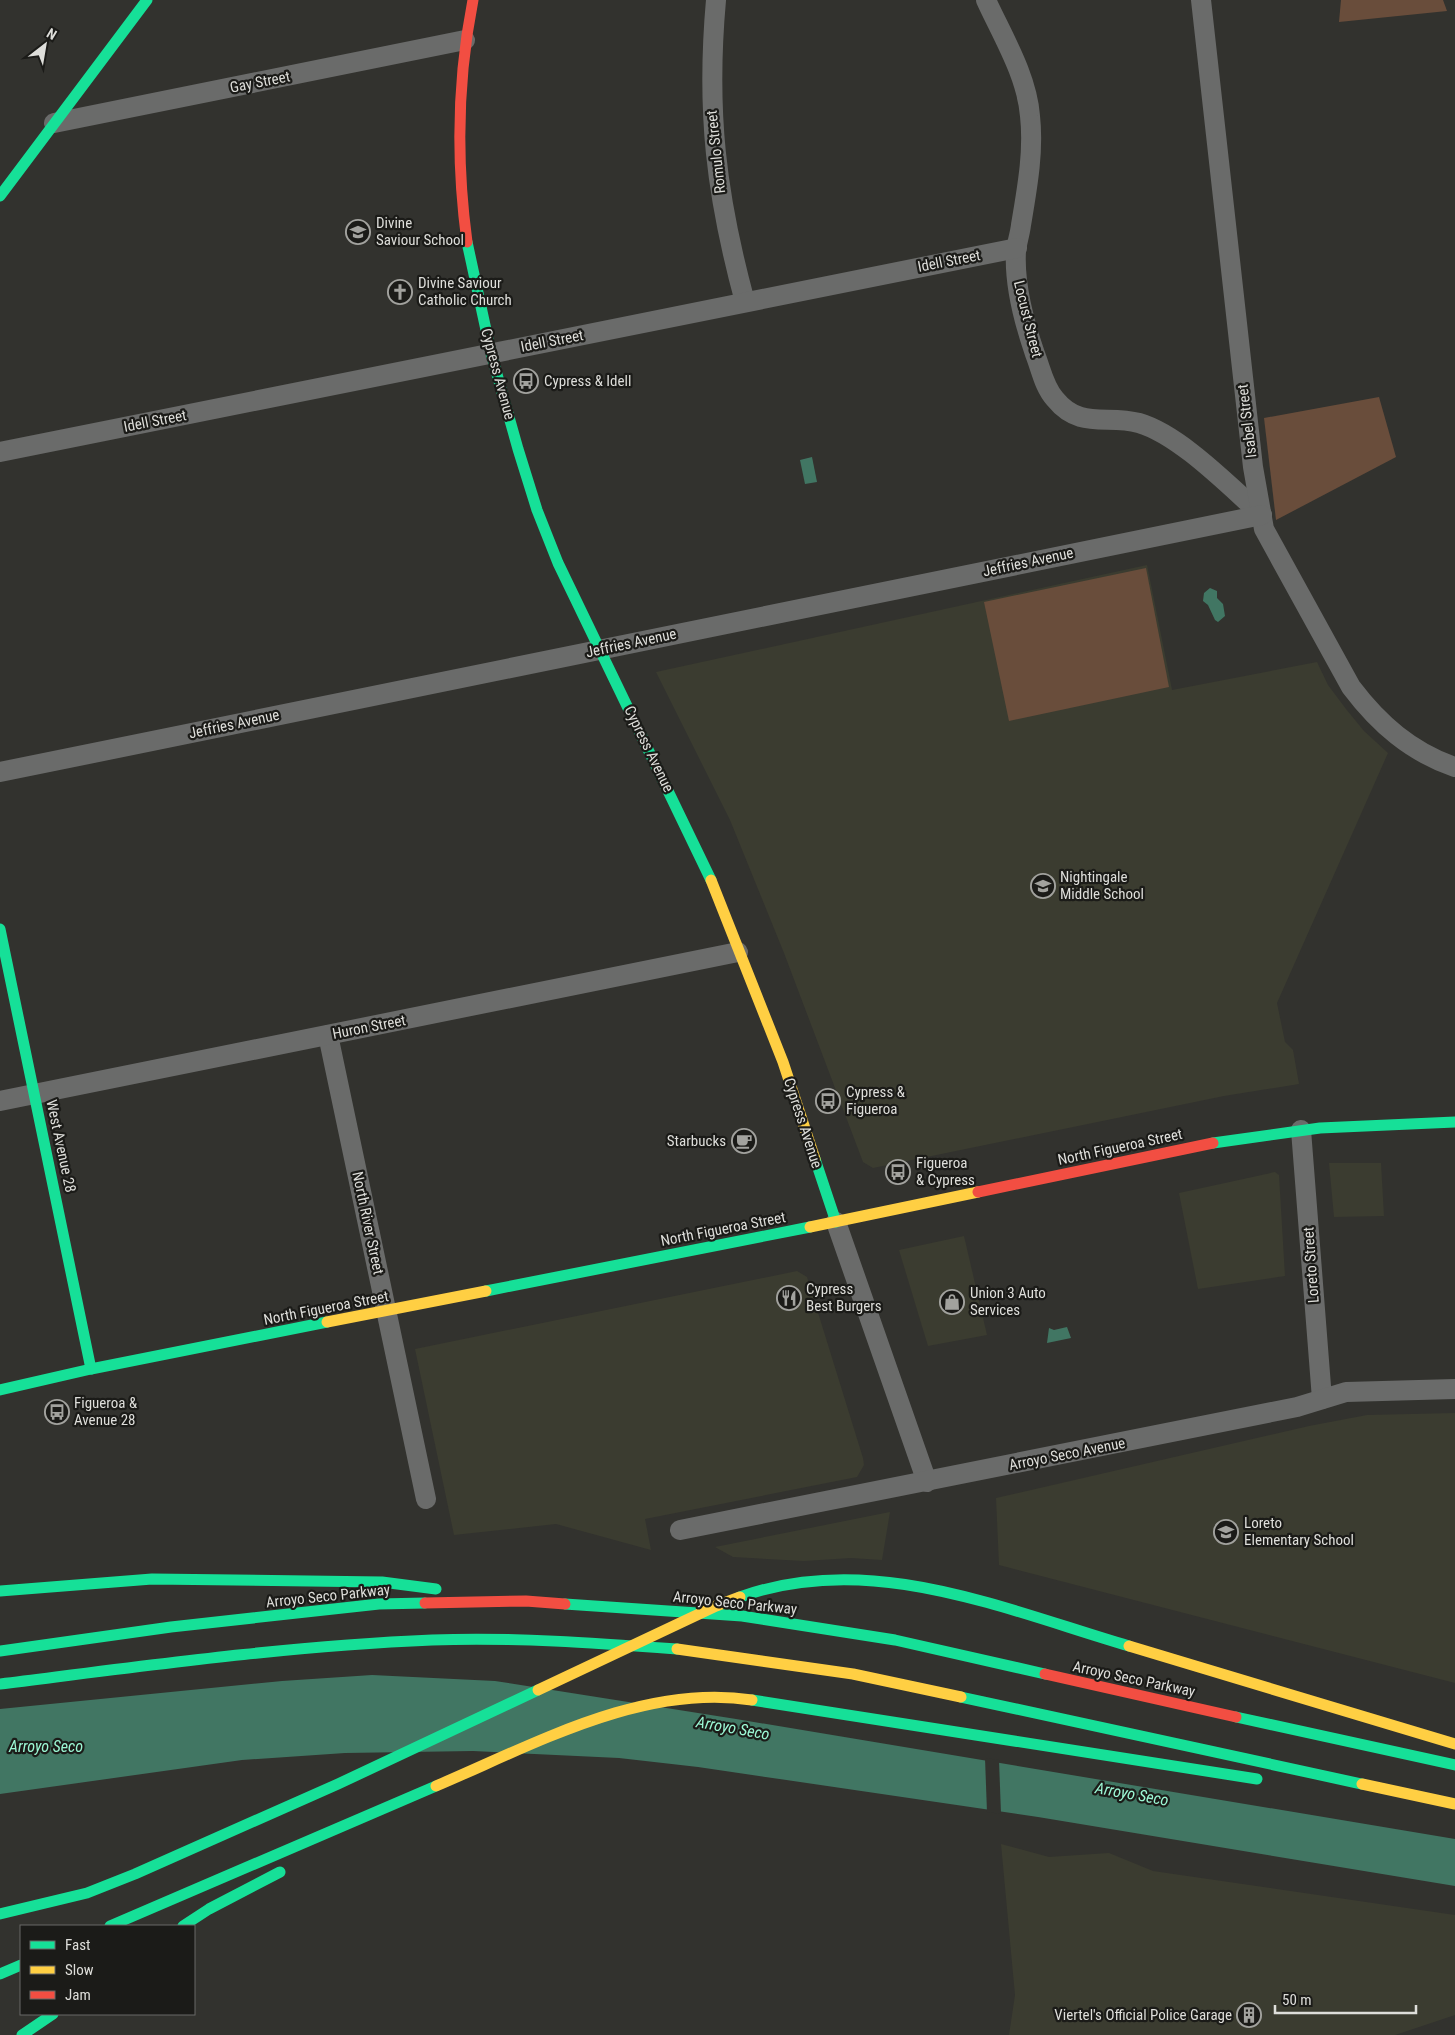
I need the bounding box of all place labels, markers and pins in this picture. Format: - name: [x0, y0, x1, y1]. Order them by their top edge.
- place label: Divine Saviour School: [376, 214, 464, 249]
- school or university icon: Divine Saviour School: [345, 219, 371, 245]
- place label: Divine Saviour Catholic Church: [418, 274, 512, 309]
- church icon: Divine Saviour Catholic Church: [387, 279, 413, 305]
- bus stop icon: Cypress & Idell: [513, 368, 539, 394]
- place label: Cypress & Idell: [544, 372, 631, 390]
- place label: Nightingale Middle School: [1060, 868, 1144, 903]
- school or university icon: Nightingale Middle School: [1030, 873, 1056, 899]
- place label: Cypress & Figueroa: [846, 1083, 906, 1118]
- bus stop icon: Cypress & Figueroa: [815, 1088, 841, 1114]
- cafe icon: Starbucks: [731, 1128, 757, 1154]
- place label: Starbucks: [667, 1132, 726, 1150]
- place label: Figueroa & Cypress: [916, 1154, 975, 1189]
- bus stop icon: Figueroa & Cypress: [885, 1159, 911, 1185]
- place label: Cypress Best Burgers: [806, 1280, 882, 1315]
- place label: Union 3 Auto Services: [970, 1284, 1046, 1319]
- restaurant icon: Cypress Best Burgers: [776, 1285, 802, 1311]
- shop icon: Union 3 Auto Services: [939, 1289, 965, 1315]
- place label: Figueroa & Avenue 28: [74, 1394, 138, 1429]
- bus stop icon: Figueroa & Avenue 28: [44, 1399, 70, 1425]
- place label: Loreto Elementary School: [1244, 1514, 1354, 1549]
- school or university icon: Loreto Elementary School: [1213, 1519, 1239, 1545]
- building icon: Viertel's Official Police Garage: [1236, 2002, 1262, 2028]
- place label: Viertel's Official Police Garage: [1054, 2006, 1232, 2024]

